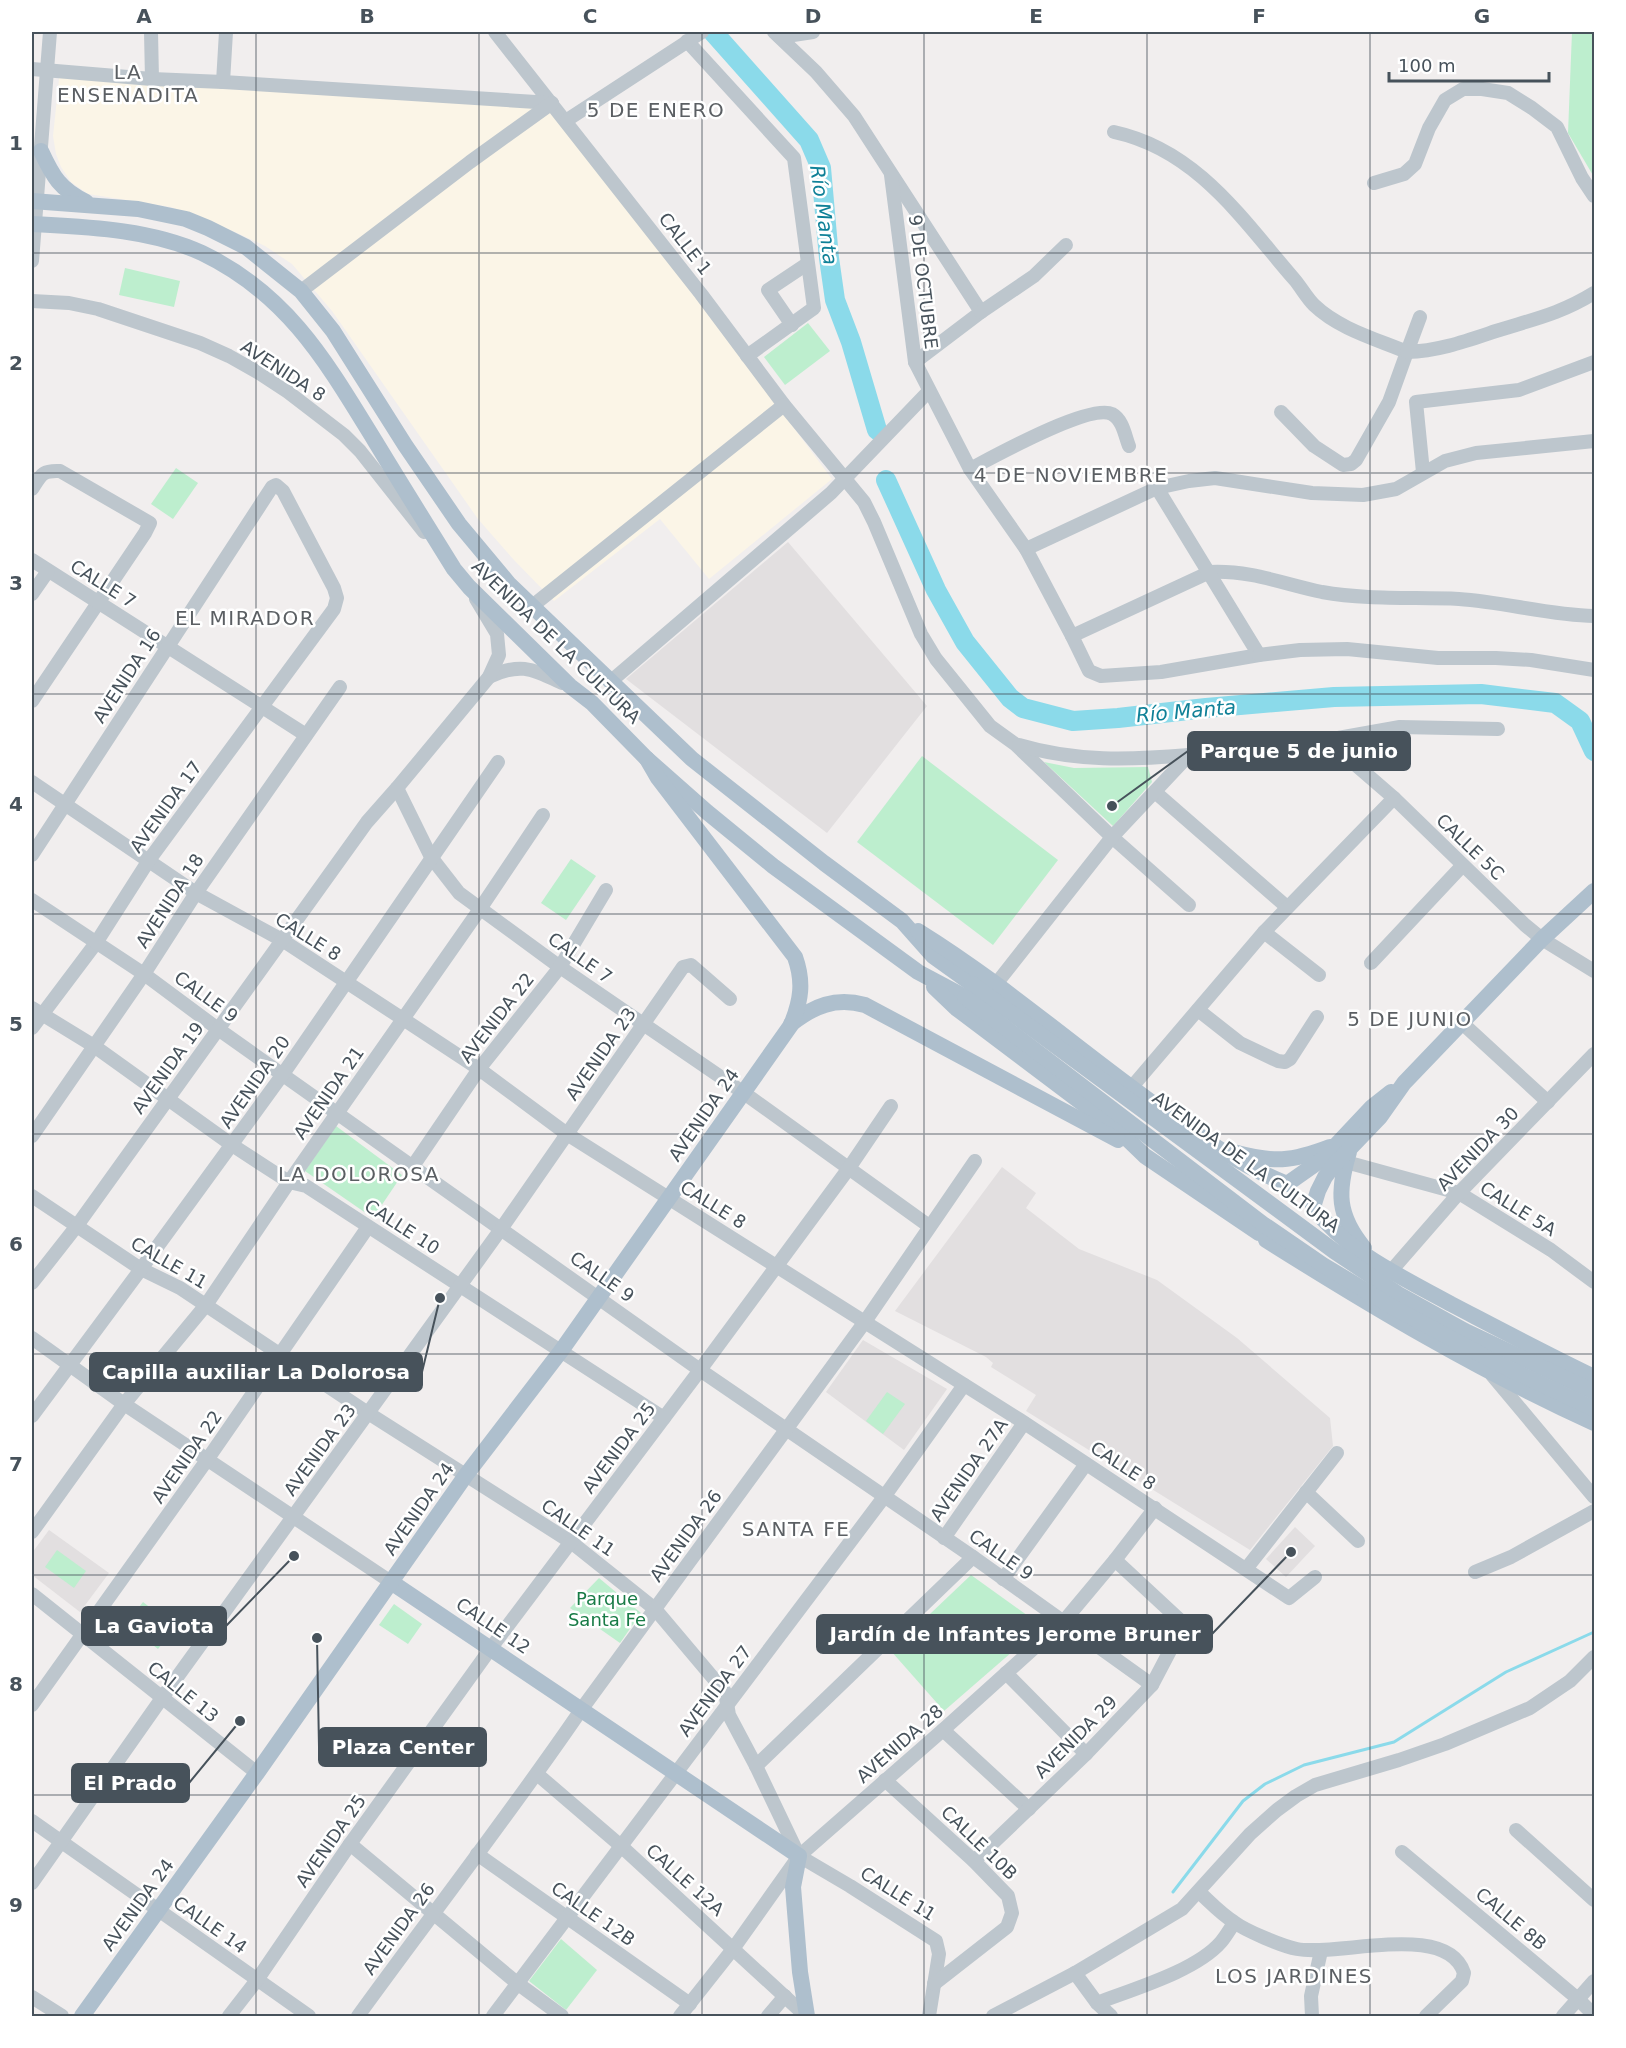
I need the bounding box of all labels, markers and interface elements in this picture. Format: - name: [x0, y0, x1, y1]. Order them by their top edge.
- text: A: [136, 4, 152, 28]
- text: B: [359, 4, 375, 28]
- text: C: [583, 4, 597, 28]
- text: D: [805, 4, 821, 28]
- text: E: [1029, 4, 1043, 28]
- text: F: [1252, 4, 1266, 28]
- text: G: [1474, 4, 1490, 28]
- scale bar: [1389, 45, 1550, 83]
- text: 100 m: [1398, 55, 1456, 76]
- district label: LA ENSENADITA: [57, 60, 199, 107]
- district label: 5 DE ENERO: [587, 98, 725, 122]
- text: 1: [9, 131, 23, 155]
- water label: Río Manta: [805, 164, 843, 266]
- street label: CALLE 1: [654, 208, 716, 279]
- street label: 9 DE OCTUBRE: [905, 214, 942, 350]
- street label: AVENIDA 8: [237, 335, 330, 406]
- text: 2: [9, 351, 23, 375]
- district label: 4 DE NOVIEMBRE: [974, 463, 1168, 487]
- street label: CALLE 7: [67, 555, 140, 612]
- street label: AVENIDA DE LA CULTURA: [468, 556, 645, 728]
- text: 3: [9, 571, 23, 595]
- district label: EL MIRADOR: [175, 606, 315, 630]
- street label: AVENIDA 16: [88, 625, 165, 727]
- water label: Río Manta: [1135, 695, 1237, 727]
- callout: Parque 5 de junio: [1188, 732, 1410, 770]
- text: Parque 5 de junio: [1200, 739, 1398, 763]
- street label: AVENIDA 17: [125, 757, 206, 857]
- text: 4: [9, 792, 23, 816]
- street label: CALLE 5C: [1432, 809, 1509, 884]
- street label: AVENIDA 18: [131, 850, 208, 952]
- street label: CALLE 8: [272, 908, 345, 965]
- street label: CALLE 7: [544, 928, 616, 987]
- street label: CALLE 9: [170, 966, 242, 1027]
- street label: AVENIDA 22: [455, 969, 538, 1067]
- street label: AVENIDA 23: [561, 1003, 640, 1104]
- district label: 5 DE JUNIO: [1347, 1007, 1473, 1031]
- text: 5: [9, 1012, 23, 1036]
- street label: AVENIDA 19: [127, 1018, 208, 1118]
- street label: AVENIDA 20: [215, 1031, 294, 1132]
- street label: AVENIDA 21: [289, 1042, 368, 1143]
- street label: AVENIDA 24: [664, 1064, 743, 1165]
- street label: AVENIDA DE LA CULTURA: [1149, 1087, 1345, 1237]
- street label: AVENIDA 30: [1433, 1102, 1523, 1195]
- district label: LA DOLOROSA: [278, 1162, 440, 1186]
- street label: CALLE 8: [677, 1176, 750, 1233]
- street label: CALLE 5A: [1476, 1177, 1561, 1241]
- street label: CALLE 10: [361, 1195, 444, 1259]
- text: 6: [9, 1232, 23, 1256]
- street label: CALLE 11: [127, 1232, 211, 1293]
- street label: CALLE 9: [566, 1247, 638, 1306]
- callout: Capilla auxiliar La Dolorosa: [90, 1353, 422, 1391]
- text: Capilla auxiliar La Dolorosa: [102, 1360, 410, 1384]
- street label: AVENIDA 25: [578, 1398, 660, 1497]
- street label: AVENIDA 23: [279, 1400, 360, 1500]
- street label: AVENIDA 22: [147, 1406, 226, 1507]
- street label: AVENIDA 27A: [925, 1414, 1012, 1525]
- street label: CALLE 8: [1087, 1437, 1160, 1494]
- text: 7: [9, 1452, 23, 1476]
- street label: AVENIDA 24: [379, 1458, 458, 1559]
- street label: AVENIDA 26: [645, 1486, 726, 1586]
- street label: CALLE 11: [537, 1495, 619, 1561]
- district label: SANTA FE: [742, 1517, 850, 1541]
- street label: CALLE 9: [965, 1525, 1037, 1584]
- park label: Parque Santa Fe: [568, 1588, 646, 1630]
- street label: CALLE 12: [452, 1593, 534, 1658]
- callout: La Gaviota: [82, 1607, 226, 1645]
- text: La Gaviota: [94, 1614, 214, 1638]
- callout: Jardín de Infantes Jerome Bruner: [817, 1615, 1212, 1653]
- text: Jardín de Infantes Jerome Bruner: [827, 1622, 1201, 1646]
- street label: AVENIDA 27: [674, 1641, 756, 1740]
- street label: CALLE 13: [144, 1657, 223, 1726]
- text: 8: [9, 1672, 23, 1696]
- street label: AVENIDA 29: [1030, 1691, 1121, 1782]
- street label: AVENIDA 28: [852, 1700, 947, 1787]
- callout: Plaza Center: [319, 1728, 486, 1766]
- text: Plaza Center: [332, 1735, 474, 1759]
- callout: El Prado: [72, 1764, 189, 1802]
- text: El Prado: [83, 1771, 177, 1795]
- street label: AVENIDA 25: [291, 1790, 370, 1891]
- street label: CALLE 10B: [937, 1801, 1022, 1884]
- street label: CALLE 12A: [642, 1839, 729, 1920]
- street label: AVENIDA 24: [97, 1855, 178, 1955]
- street label: CALLE 11: [857, 1862, 940, 1925]
- street label: CALLE 12B: [547, 1877, 639, 1950]
- street label: AVENIDA 26: [358, 1879, 439, 1979]
- street label: CALLE 8B: [1472, 1883, 1551, 1954]
- street label: CALLE 14: [169, 1892, 251, 1958]
- text: 9: [9, 1893, 23, 1917]
- district label: LOS JARDINES: [1215, 1964, 1373, 1988]

